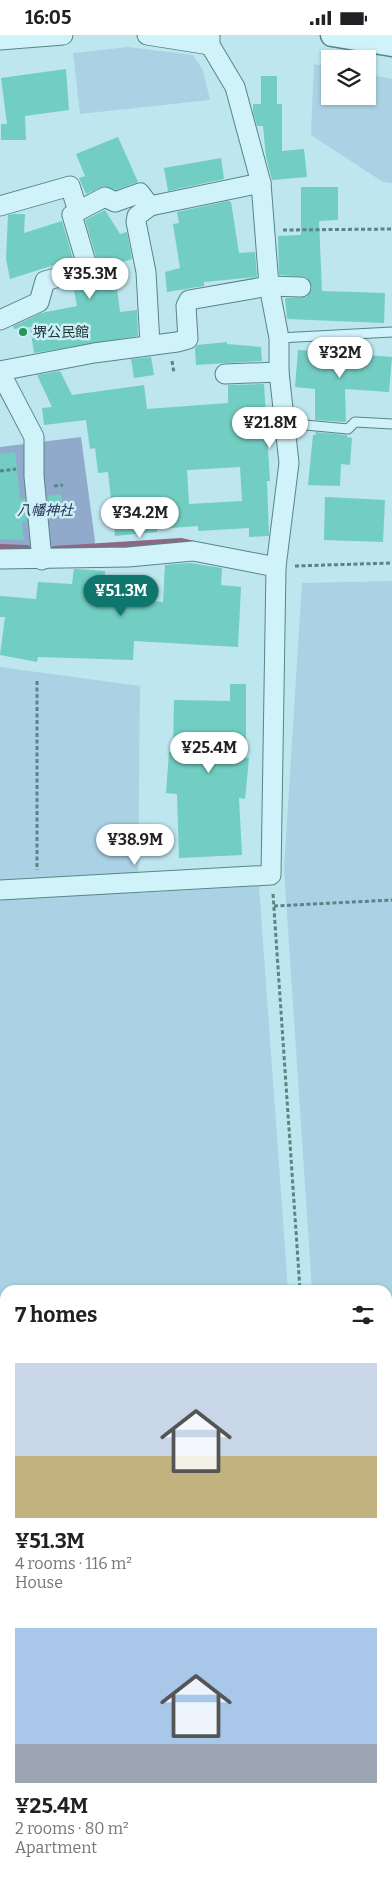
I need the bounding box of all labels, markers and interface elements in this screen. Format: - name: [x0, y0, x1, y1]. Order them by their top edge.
- text: 16:05: [25, 6, 71, 29]
- map controls: [321, 50, 376, 105]
- button: layers: [321, 50, 376, 105]
- pin: ¥35.3M: [49, 257, 131, 300]
- text: ¥35.3M: [62, 264, 118, 283]
- place label: 堺公民館: [33, 324, 89, 341]
- marker: 堺公民館: [17, 326, 29, 338]
- pin: ¥32M: [310, 337, 370, 379]
- text: ¥32M: [319, 343, 361, 362]
- pin: ¥21.8M: [229, 407, 311, 449]
- text: ¥21.8M: [243, 413, 297, 432]
- pin: ¥34.2M: [99, 497, 181, 539]
- park label: 八幡神社: [17, 502, 75, 519]
- text: ¥34.2M: [112, 503, 168, 522]
- pin: ¥51.3M: [80, 575, 162, 617]
- text: ¥51.3M: [94, 581, 148, 600]
- pin: ¥25.4M: [168, 731, 250, 774]
- text: ¥25.4M: [181, 738, 237, 757]
- pin: ¥38.9M: [94, 823, 176, 866]
- text: ¥38.9M: [107, 830, 163, 849]
- icon: filters: [349, 1301, 377, 1329]
- text: 7 homes: [15, 1302, 97, 1328]
- icon: home: [151, 1396, 241, 1486]
- text: ¥51.3M: [15, 1528, 85, 1554]
- text: 4 rooms · 116 m²: [15, 1554, 132, 1573]
- text: House: [15, 1573, 63, 1592]
- icon: home: [151, 1661, 241, 1751]
- text: ¥25.4M: [15, 1793, 88, 1819]
- text: 2 rooms · 80 m²: [15, 1819, 129, 1838]
- text: Apartment: [15, 1838, 97, 1857]

